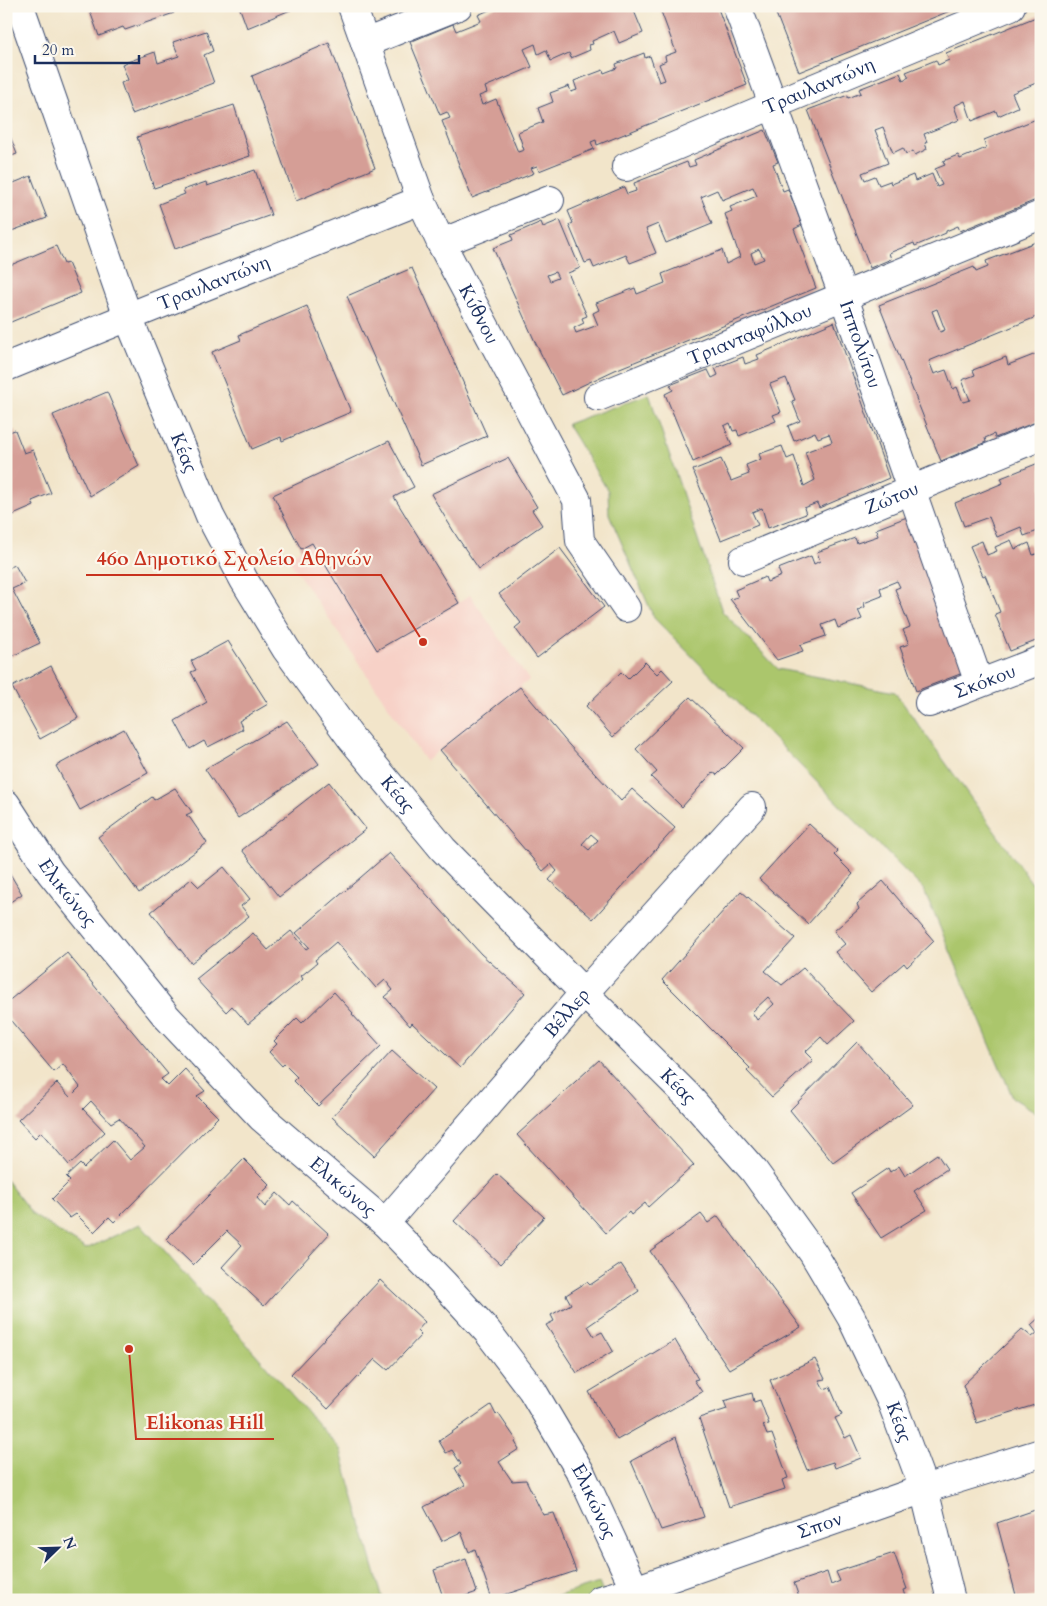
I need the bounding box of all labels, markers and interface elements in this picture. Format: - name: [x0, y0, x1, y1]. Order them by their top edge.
- scale bar: [35, 32, 139, 64]
- text: 20 m: [42, 40, 74, 60]
- street label: Τραυλαντώνη: [759, 51, 878, 121]
- street label: Τραυλαντώνη: [154, 249, 273, 317]
- street label: Κύθνου: [452, 280, 505, 349]
- street label: Ιππολύτου: [833, 297, 888, 392]
- street label: Τριανταφύλλου: [684, 298, 816, 372]
- street label: Κέας: [164, 429, 204, 477]
- street label: Ζώτου: [861, 475, 923, 521]
- callout: 46ο Δημοτικό Σχολείο Αθηνών: [86, 540, 381, 575]
- text: 46ο Δημοτικό Σχολείο Αθηνών: [96, 545, 372, 572]
- street label: Σκόκου: [951, 658, 1019, 705]
- street label: Κέας: [374, 770, 421, 818]
- street label: Ελικώνος: [32, 854, 102, 933]
- street label: Βέλλερ: [538, 982, 596, 1043]
- street label: Κέας: [654, 1062, 702, 1110]
- street label: Ελικώνος: [304, 1151, 382, 1223]
- street label: Κέας: [880, 1398, 918, 1446]
- callout: Elikonas Hill: [136, 1404, 274, 1439]
- text: Elikonas Hill: [146, 1409, 264, 1436]
- street label: Ελικώνος: [565, 1459, 623, 1543]
- street label: Σπον: [794, 1506, 846, 1545]
- north arrow: [32, 1524, 82, 1574]
- text: N: [58, 1534, 81, 1552]

